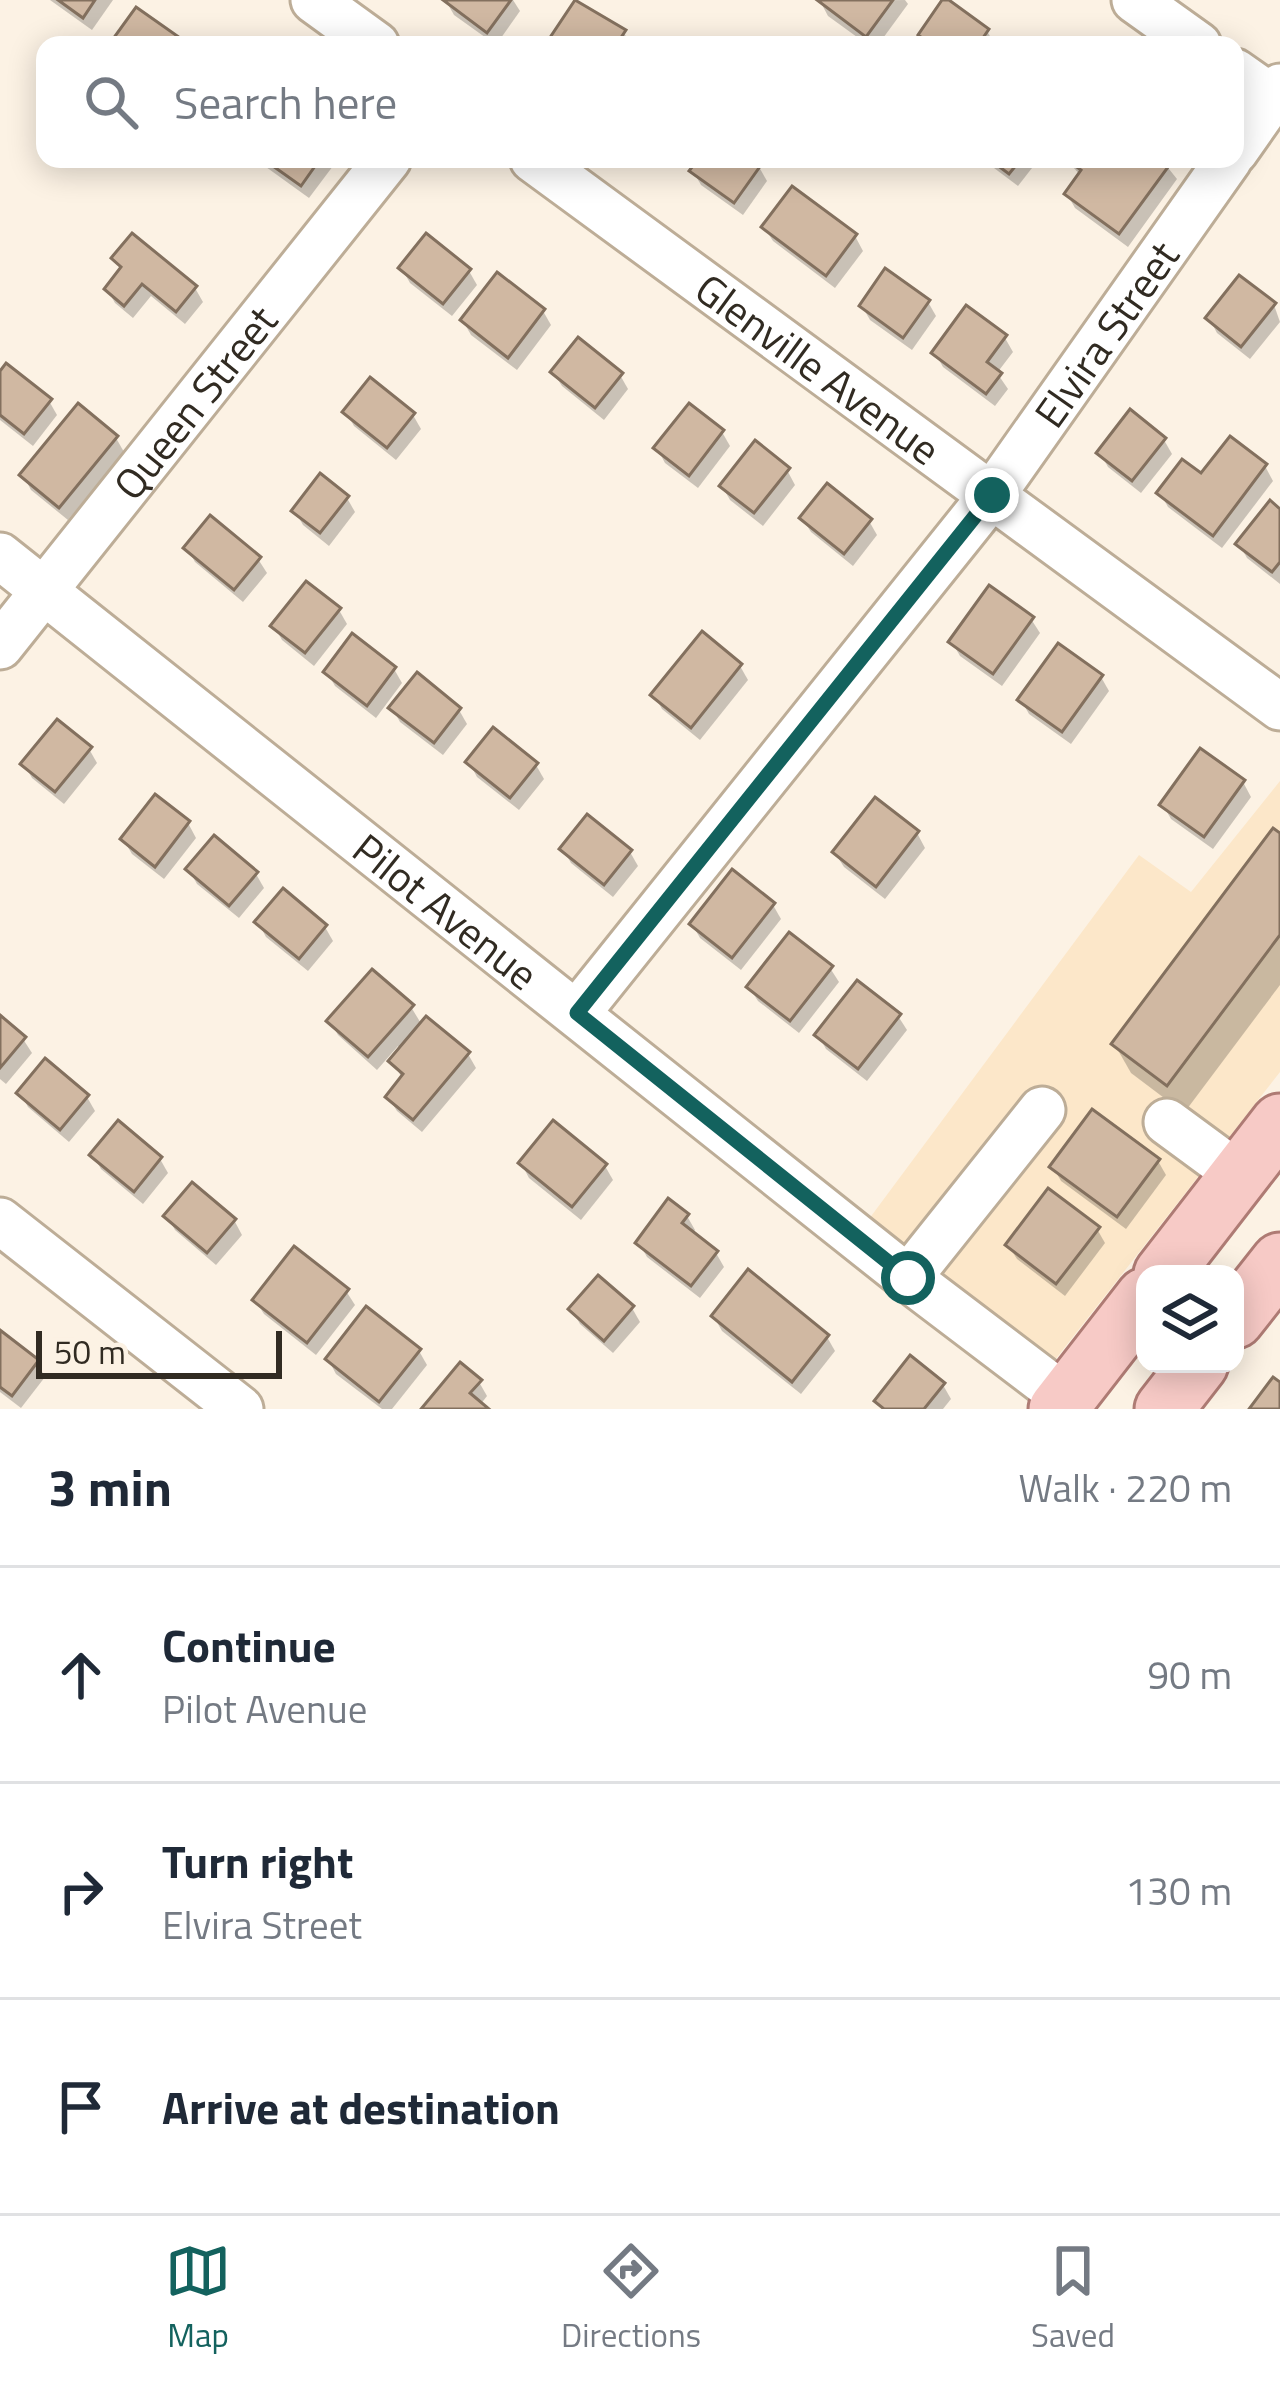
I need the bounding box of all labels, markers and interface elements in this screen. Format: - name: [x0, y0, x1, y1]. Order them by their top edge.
- search box: [36, 36, 1244, 168]
- text: Search here: [174, 68, 397, 136]
- icon: search: [78, 69, 144, 135]
- street label: Elvira Street: [1017, 227, 1194, 440]
- street label: Glenville Avenue: [683, 257, 954, 480]
- street label: Queen Street: [97, 291, 292, 513]
- route end: [965, 468, 1019, 522]
- street label: Pilot Avenue: [340, 817, 553, 1005]
- route start: [881, 1251, 935, 1305]
- map controls: [1136, 1265, 1244, 1373]
- button: layers: [1136, 1265, 1244, 1373]
- scale bar: [36, 1325, 282, 1378]
- text: 50 m: [54, 1327, 126, 1377]
- text: 3 min: [48, 1448, 172, 1526]
- text: Walk · 220 m: [1018, 1458, 1232, 1517]
- text: Continue: [162, 1611, 336, 1679]
- icon: ahead: [48, 1642, 114, 1708]
- text: 90 m: [1147, 1645, 1232, 1704]
- text: Pilot Avenue: [162, 1679, 367, 1738]
- text: Turn right: [162, 1827, 353, 1895]
- icon: right: [48, 1858, 114, 1924]
- text: 130 m: [1125, 1861, 1232, 1920]
- text: Elvira Street: [162, 1895, 362, 1954]
- text: Arrive at destination: [162, 2073, 560, 2141]
- icon: arrive: [48, 2074, 114, 2140]
- tab: Map: [165, 2238, 231, 2360]
- tab: Directions: [561, 2238, 701, 2360]
- tab: Saved: [1031, 2238, 1115, 2360]

